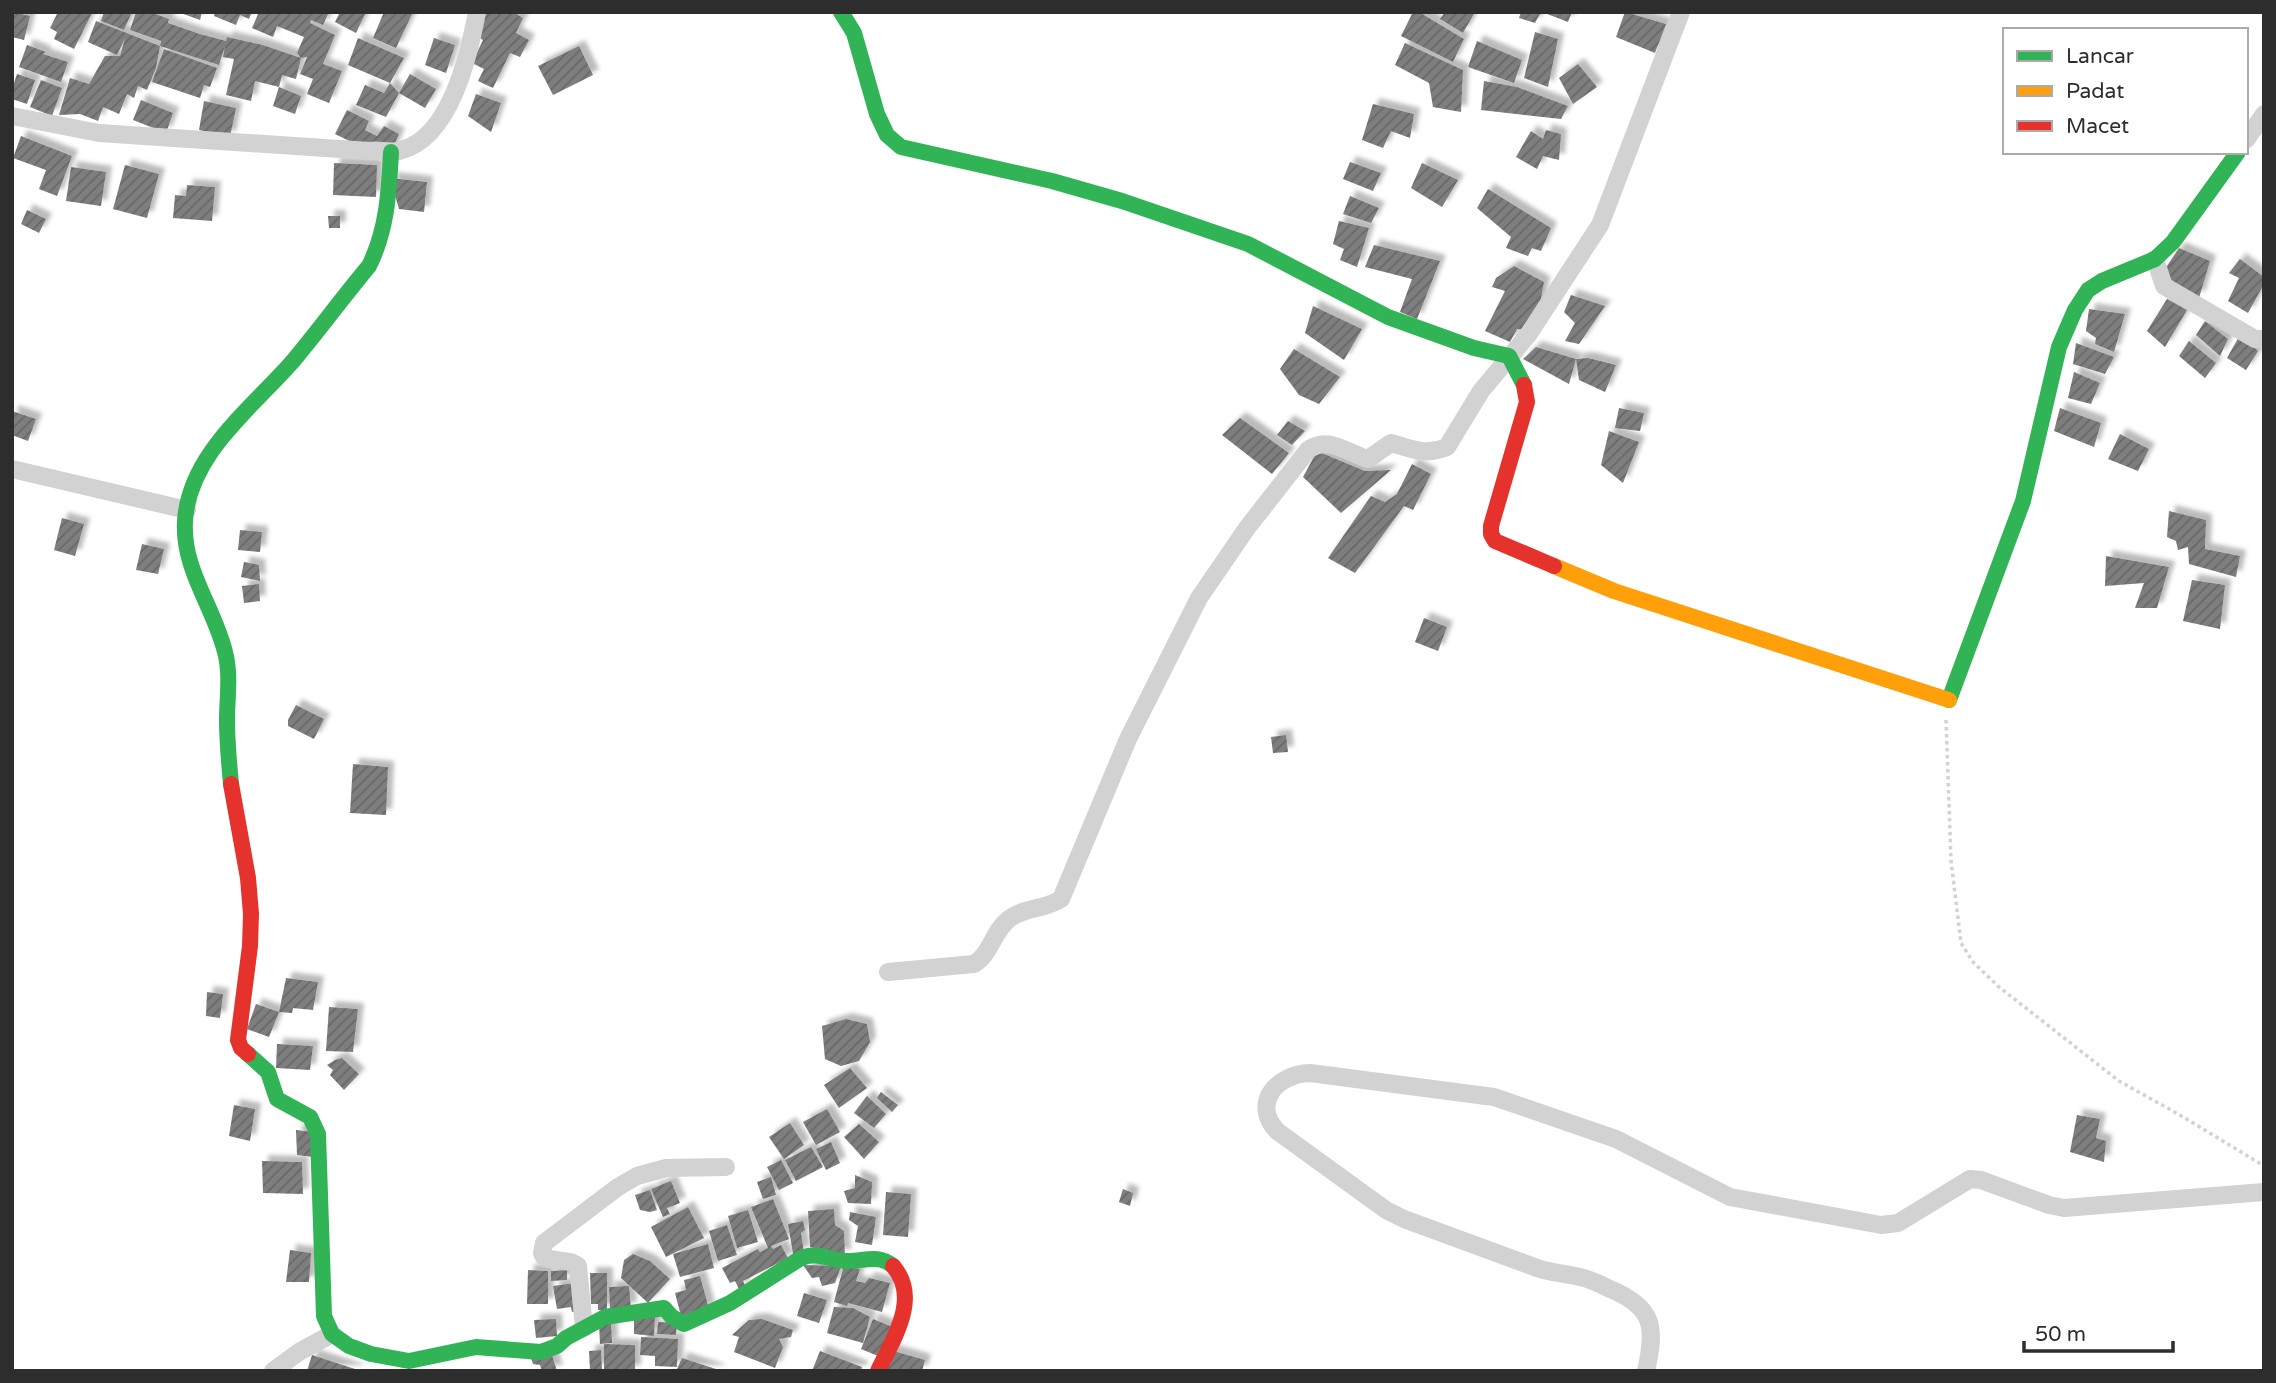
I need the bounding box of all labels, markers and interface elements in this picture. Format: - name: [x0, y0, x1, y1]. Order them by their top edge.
- legend: [2003, 28, 2248, 154]
- text: Lancar: [2066, 44, 2134, 69]
- text: Padat: [2066, 79, 2124, 104]
- text: Macet: [2066, 114, 2129, 139]
- scale bar: [2024, 1310, 2173, 1354]
- text: 50 m: [2035, 1322, 2086, 1347]

